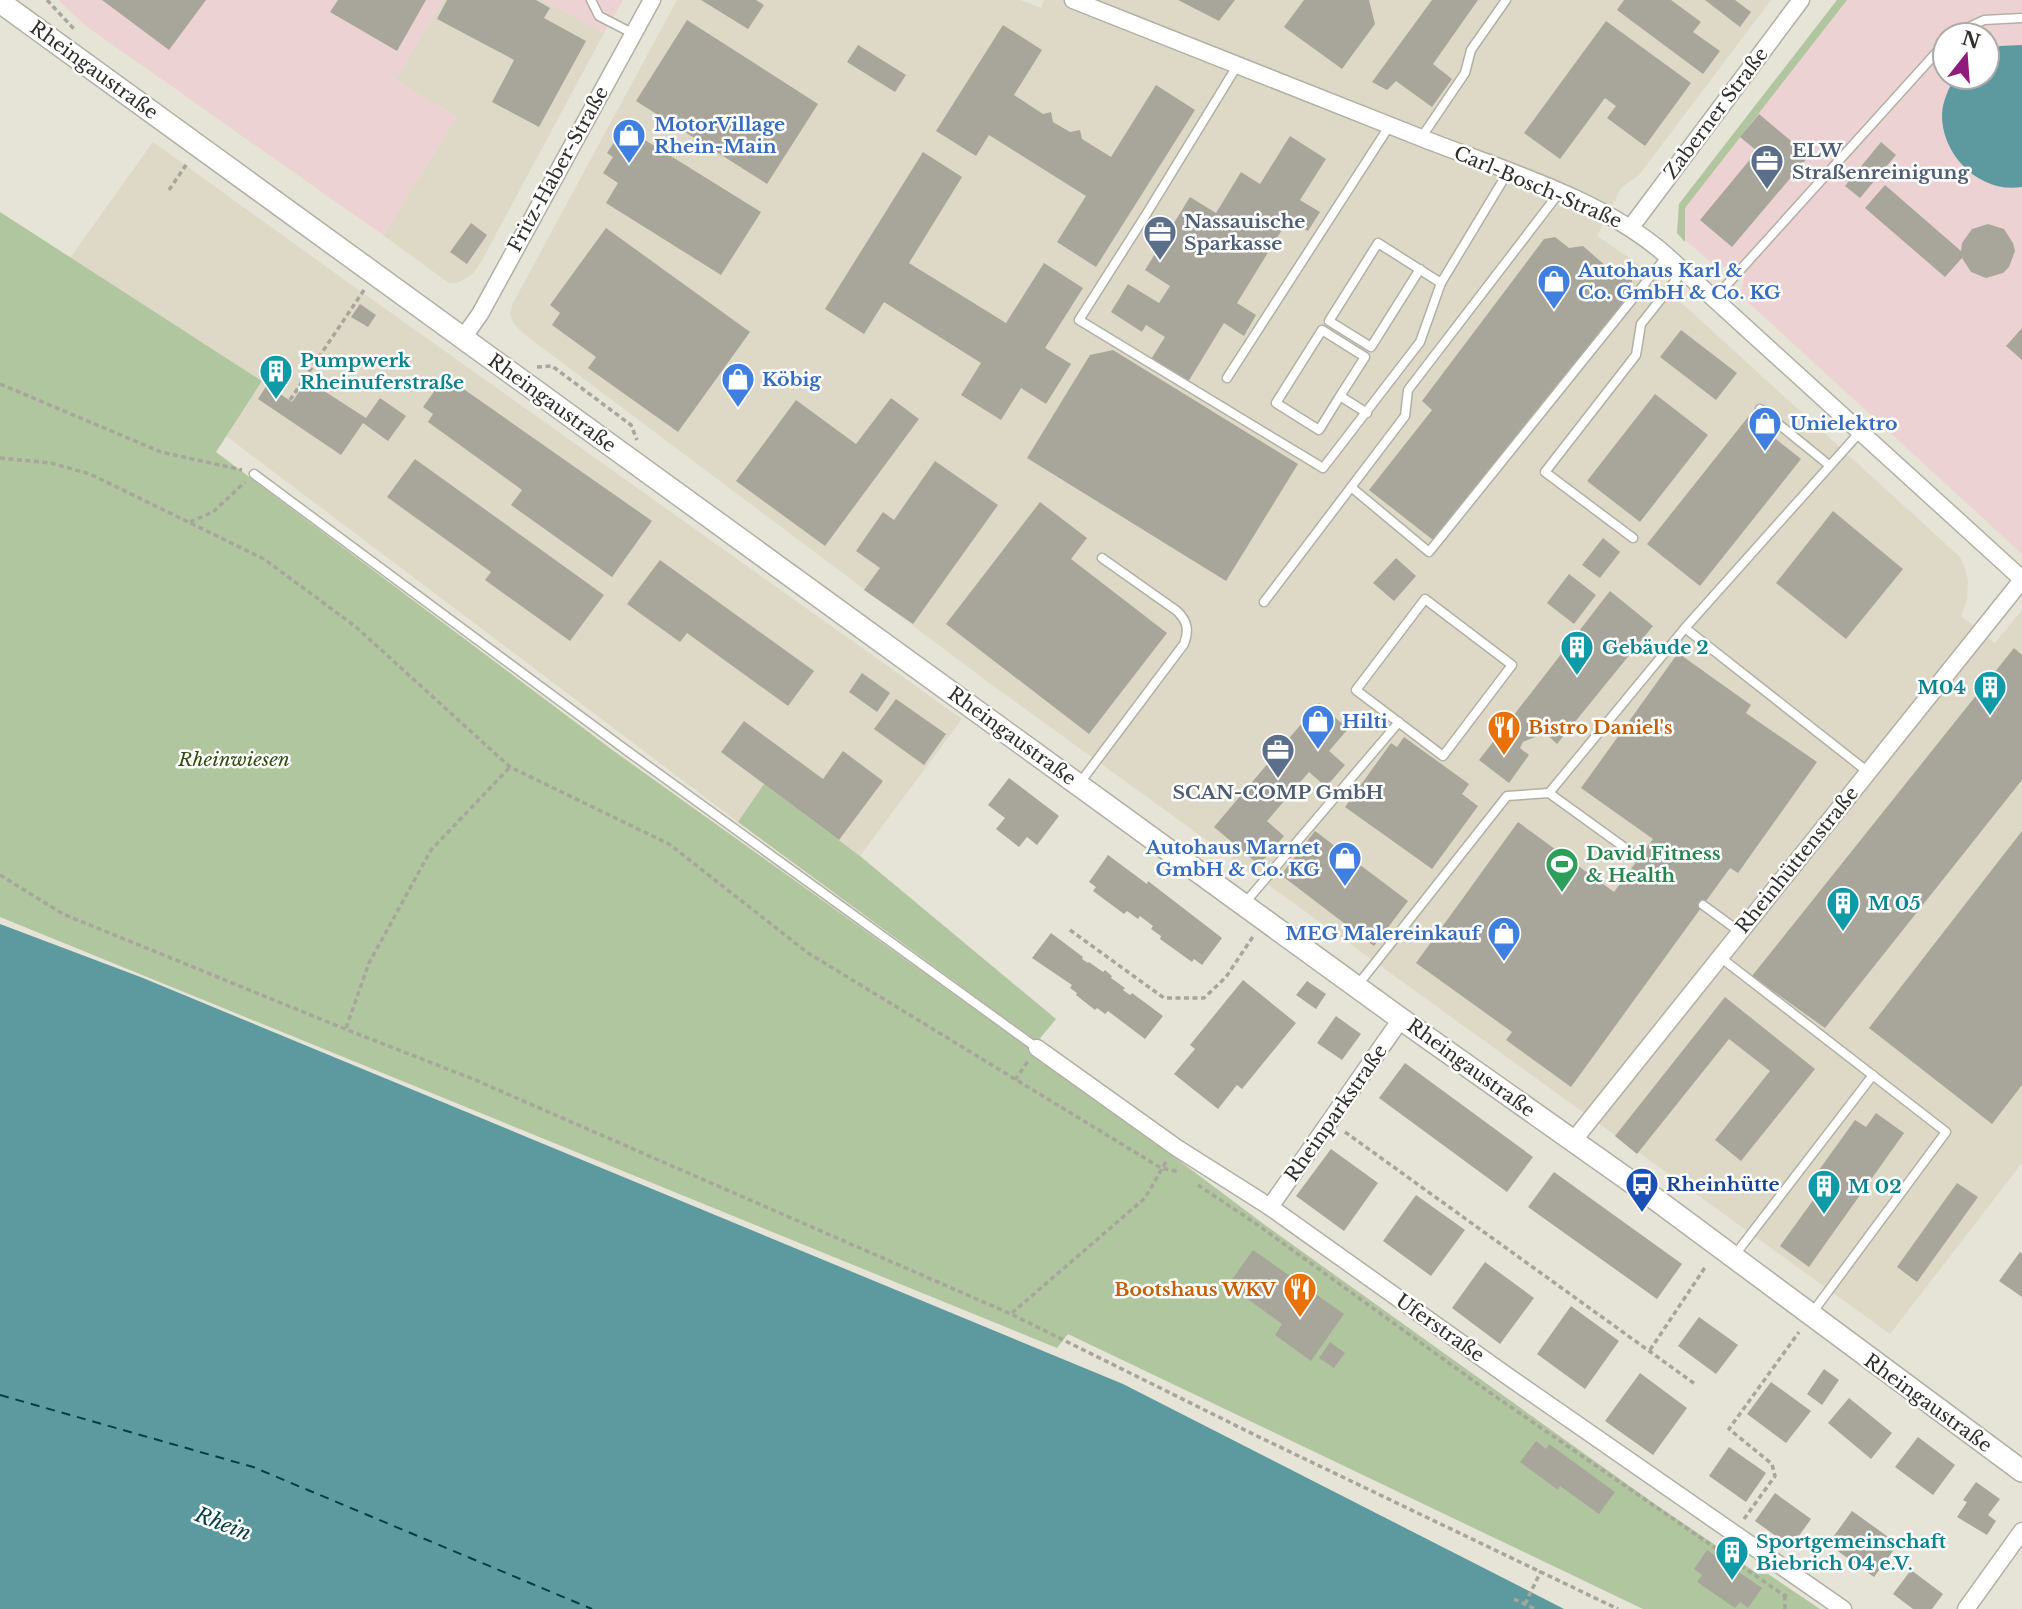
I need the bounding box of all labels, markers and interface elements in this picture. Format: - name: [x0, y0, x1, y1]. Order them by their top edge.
- street label: Rheingaustraße: [26, 16, 162, 124]
- north arrow: [1931, 21, 2001, 91]
- text: N: [1959, 27, 1983, 54]
- street label: Zaberner Straße: [1659, 43, 1773, 183]
- street label: Fritz-Haber-Straße: [503, 82, 613, 256]
- place label: MotorVillage Rhein-Main: [654, 113, 785, 158]
- shop icon: MotorVillage Rhein-Main: [610, 116, 648, 165]
- place label: ELW Straßenreinigung: [1792, 139, 1970, 184]
- street label: Carl-Bosch-Straße: [1451, 141, 1625, 233]
- office icon: ELW Straßenreinigung: [1748, 142, 1786, 191]
- place label: Nassauische Sparkasse: [1184, 210, 1305, 255]
- office icon: Nassauische Sparkasse: [1141, 213, 1179, 262]
- place label: Autohaus Karl & Co. GmbH & Co. KG: [1577, 259, 1781, 304]
- shop icon: Autohaus Karl & Co. GmbH & Co. KG: [1535, 262, 1573, 311]
- place label: Pumpwerk Rheinuferstraße: [300, 349, 464, 394]
- street label: Rheingaustraße: [484, 349, 620, 457]
- building icon: Pumpwerk Rheinuferstraße: [257, 352, 295, 401]
- shop icon: Köbig: [719, 360, 757, 409]
- place label: Köbig: [762, 368, 822, 391]
- shop icon: Unielektro: [1746, 404, 1784, 453]
- place label: Unielektro: [1790, 412, 1898, 435]
- building icon: Gebäude 2: [1558, 628, 1596, 677]
- place label: Gebäude 2: [1602, 636, 1709, 659]
- building icon: M04: [1971, 668, 2009, 717]
- place label: M04: [1917, 676, 1966, 699]
- street label: Rheingaustraße: [944, 682, 1080, 790]
- shop icon: Hilti: [1299, 702, 1337, 751]
- restaurant icon: Bistro Daniel's: [1485, 708, 1523, 757]
- place label: Hilti: [1342, 710, 1388, 733]
- place label: Bistro Daniel's: [1528, 716, 1673, 739]
- office icon: SCAN-COMP GmbH: [1259, 731, 1297, 780]
- park label: Rheinwiesen: [177, 748, 290, 771]
- place label: SCAN-COMP GmbH: [1172, 781, 1384, 804]
- street label: Rheinhüttenstraße: [1731, 782, 1863, 938]
- place label: Autohaus Marnet GmbH & Co. KG: [1145, 836, 1321, 881]
- shop icon: Autohaus Marnet GmbH & Co. KG: [1326, 839, 1364, 888]
- place label: David Fitness & Health: [1586, 842, 1721, 887]
- sports icon: David Fitness & Health: [1543, 845, 1581, 894]
- building icon: M 05: [1824, 884, 1862, 933]
- place label: M 05: [1868, 892, 1920, 915]
- shop icon: MEG Malereinkauf: [1485, 914, 1523, 963]
- place label: MEG Malereinkauf: [1285, 922, 1483, 945]
- street label: Rheingaustraße: [1403, 1014, 1539, 1122]
- street label: Rheinparkstraße: [1280, 1040, 1392, 1186]
- bus stop icon: Rheinhütte: [1623, 1165, 1661, 1214]
- building icon: M 02: [1805, 1167, 1843, 1216]
- place label: Rheinhütte: [1666, 1173, 1780, 1196]
- place label: M 02: [1848, 1175, 1902, 1198]
- restaurant icon: Bootshaus WKV: [1281, 1270, 1319, 1319]
- place label: Bootshaus WKV: [1114, 1278, 1277, 1301]
- street label: Uferstraße: [1391, 1289, 1489, 1367]
- street label: Rheingaustraße: [1860, 1349, 1996, 1457]
- water label: Rhein: [190, 1501, 255, 1547]
- place label: Sportgemeinschaft Biebrich 04 e.V.: [1756, 1530, 1947, 1575]
- building icon: Sportgemeinschaft Biebrich 04 e.V.: [1713, 1533, 1751, 1582]

